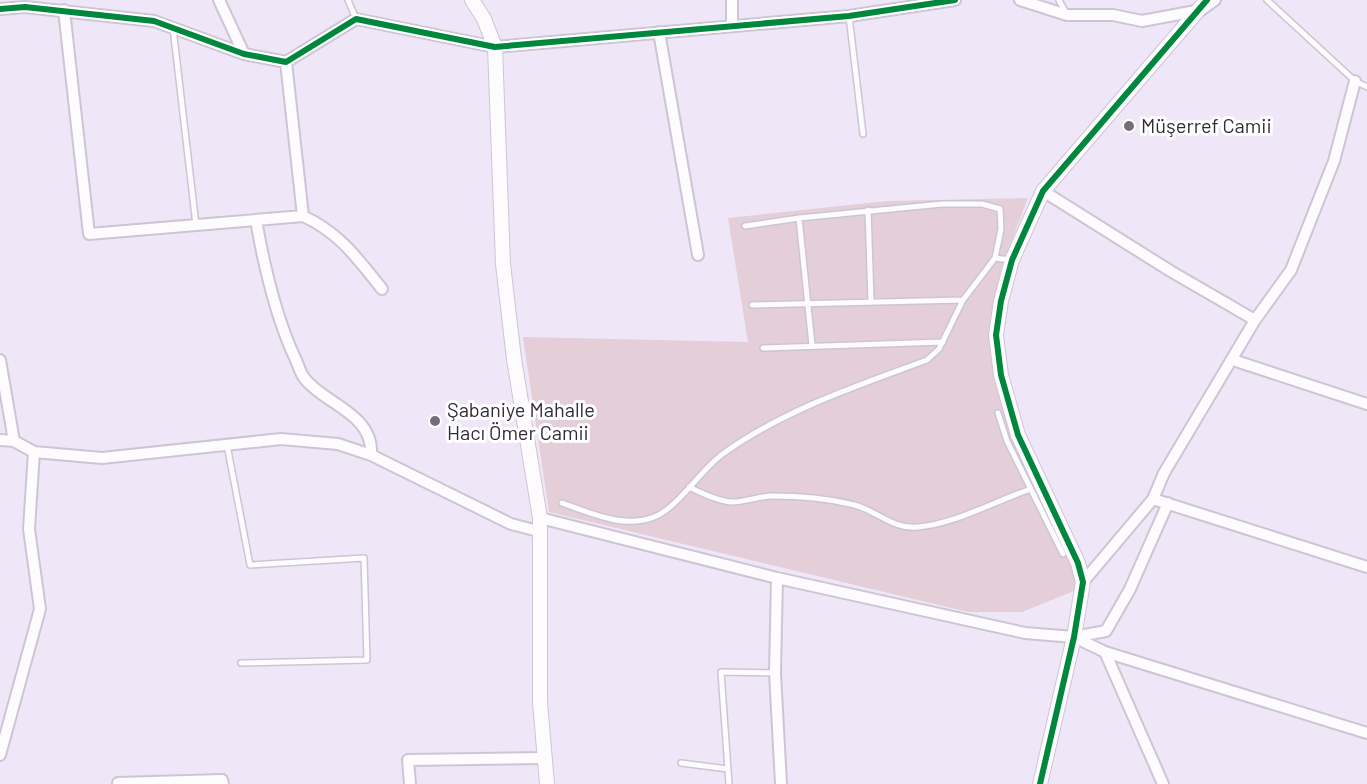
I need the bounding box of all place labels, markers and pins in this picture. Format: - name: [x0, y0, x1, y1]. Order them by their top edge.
- place label: Müşerref Camii: [1141, 113, 1271, 137]
- marker: Müşerref Camii: [1122, 119, 1136, 133]
- place label: Şabaniye Mahalle Hacı Ömer Camii: [447, 397, 595, 444]
- marker: Şabaniye Mahalle Hacı Ömer Camii: [428, 414, 442, 428]

